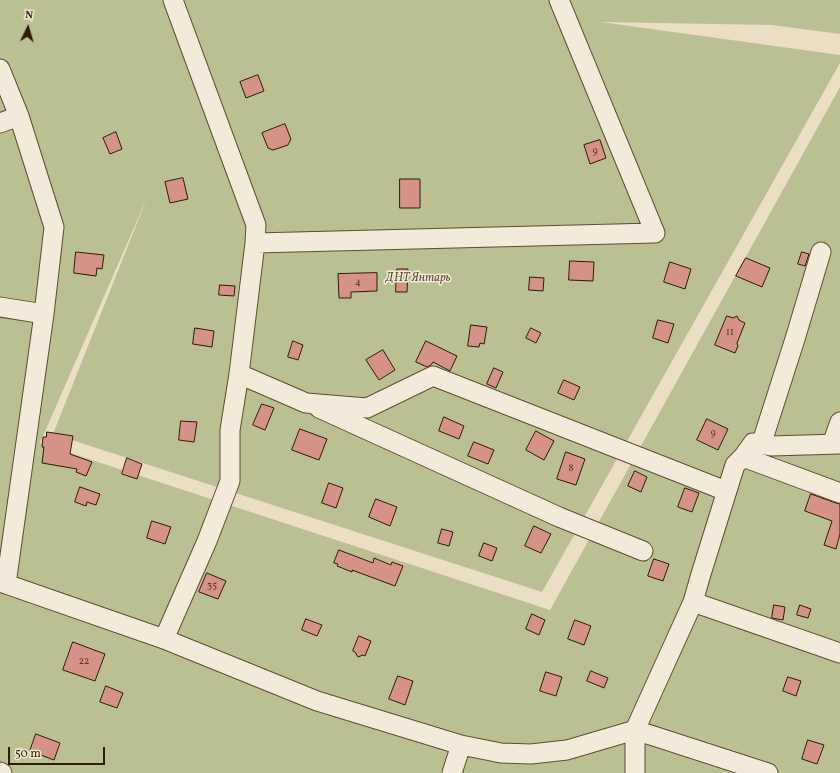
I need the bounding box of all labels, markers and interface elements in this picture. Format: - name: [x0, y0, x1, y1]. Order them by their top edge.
- north arrow: [8, 8, 48, 48]
- text: N: [24, 8, 34, 23]
- house number: 9: [592, 146, 598, 158]
- park label: ДНТ Янтарь: [386, 272, 450, 286]
- house number: 4: [355, 277, 361, 289]
- house number: 11: [726, 327, 734, 339]
- house number: 9: [710, 428, 716, 440]
- house number: 8: [568, 463, 574, 475]
- house number: 35: [207, 580, 217, 592]
- house number: 22: [79, 656, 89, 668]
- scale bar: [10, 739, 107, 765]
- text: 50 m: [15, 746, 41, 762]

